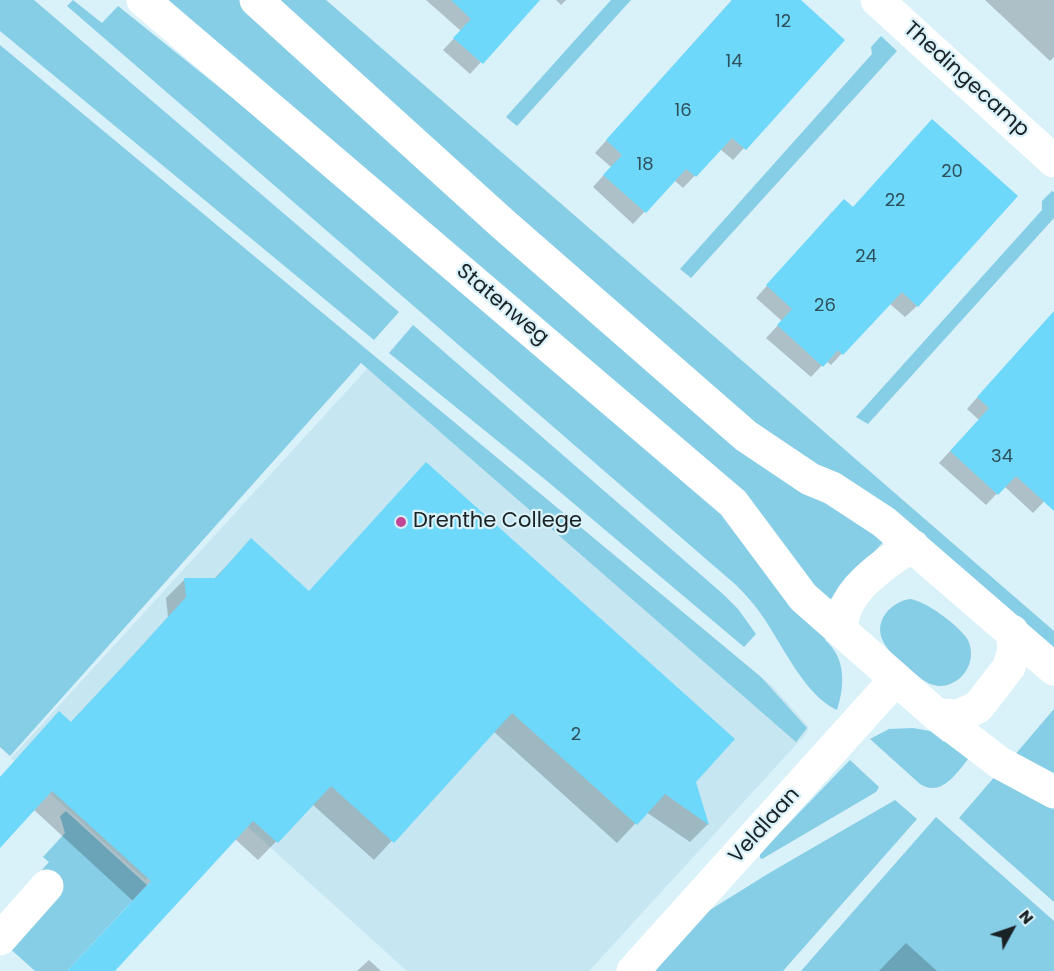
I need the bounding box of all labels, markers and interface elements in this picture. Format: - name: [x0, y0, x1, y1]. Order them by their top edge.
- house number: 12: [775, 11, 791, 33]
- street label: Thedingecamp: [898, 17, 1034, 143]
- house number: 14: [725, 51, 743, 73]
- house number: 16: [674, 100, 692, 122]
- house number: 18: [636, 154, 654, 176]
- house number: 20: [941, 161, 963, 183]
- house number: 22: [885, 190, 905, 212]
- house number: 24: [855, 246, 877, 268]
- street label: Statenweg: [451, 259, 553, 351]
- house number: 26: [814, 295, 836, 317]
- house number: 34: [991, 446, 1013, 468]
- place label: Drenthe College: [413, 509, 582, 535]
- marker: Drenthe College: [394, 515, 408, 529]
- house number: 2: [571, 724, 581, 746]
- street label: Veldlaan: [724, 783, 806, 869]
- north arrow: [982, 899, 1042, 959]
- text: N: [1013, 905, 1039, 929]

